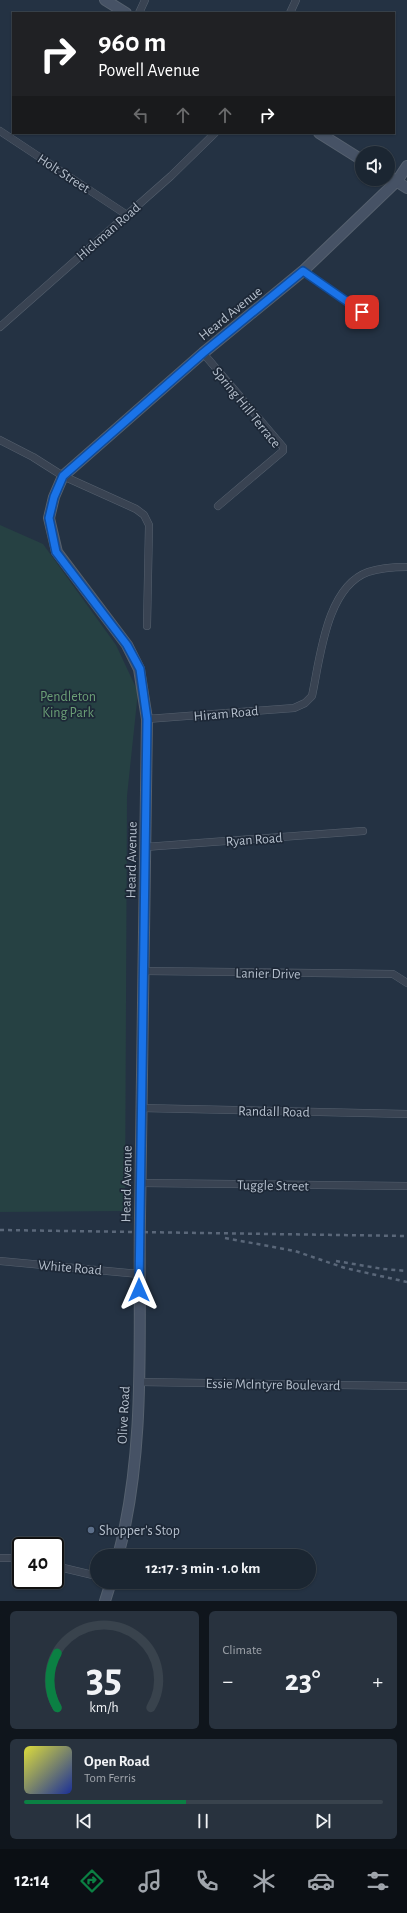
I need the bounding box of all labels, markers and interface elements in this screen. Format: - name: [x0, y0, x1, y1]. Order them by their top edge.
- icon: right: [32, 28, 84, 80]
- text: 960 m: [98, 29, 166, 57]
- text: Powell Avenue: [98, 62, 200, 80]
- icon: left: [130, 104, 152, 126]
- icon: ahead: [172, 104, 194, 126]
- icon: ahead: [214, 104, 236, 126]
- icon: right: [256, 104, 278, 126]
- map controls: [355, 146, 395, 186]
- button: sound: [355, 146, 395, 186]
- street label: Holt Street: [35, 152, 93, 196]
- street label: Hickman Road: [74, 200, 143, 263]
- street label: Heard Avenue: [196, 284, 265, 343]
- pin: [345, 295, 379, 329]
- icon: arrive: [351, 301, 373, 323]
- street label: Spring Hill Terrace: [209, 365, 283, 451]
- park label: Pendleton King Park: [40, 690, 96, 720]
- street label: Hiram Road: [193, 704, 259, 724]
- street label: Heard Avenue: [124, 821, 140, 899]
- street label: Ryan Road: [225, 831, 283, 849]
- street label: Lanier Drive: [235, 966, 301, 982]
- street label: Randall Road: [238, 1104, 310, 1120]
- street label: Heard Avenue: [119, 1145, 135, 1223]
- street label: Tuggle Street: [237, 1178, 310, 1194]
- street label: White Road: [37, 1258, 102, 1278]
- position arrow: [118, 1269, 160, 1311]
- street label: Essie McIntyre Boulevard: [206, 1377, 340, 1393]
- street label: Olive Road: [115, 1386, 133, 1444]
- place label: Shopper's Stop: [99, 1524, 180, 1538]
- marker: Shopper's Stop: [86, 1525, 96, 1535]
- speed limit sign: 40: [12, 1537, 64, 1589]
- text: 12:17 · 3 min · 1.0 km: [146, 1561, 260, 1576]
- text: Climate: [223, 1644, 262, 1657]
- text: 35: [86, 1658, 122, 1699]
- text: 23°: [285, 1666, 321, 1696]
- text: −: [223, 1670, 233, 1692]
- text: +: [372, 1670, 383, 1692]
- text: km/h: [90, 1701, 119, 1715]
- text: Open Road: [84, 1754, 150, 1769]
- text: Tom Ferris: [84, 1772, 136, 1785]
- icon: previous: [73, 1810, 95, 1832]
- icon: pause: [192, 1810, 214, 1832]
- icon: next: [312, 1810, 334, 1832]
- icon: directions: [78, 1867, 106, 1895]
- icon: music: [136, 1867, 164, 1895]
- icon: phone: [193, 1867, 221, 1895]
- icon: climate: [250, 1867, 278, 1895]
- icon: car: [307, 1867, 335, 1895]
- icon: filters: [364, 1867, 392, 1895]
- text: 12:14: [15, 1872, 49, 1890]

